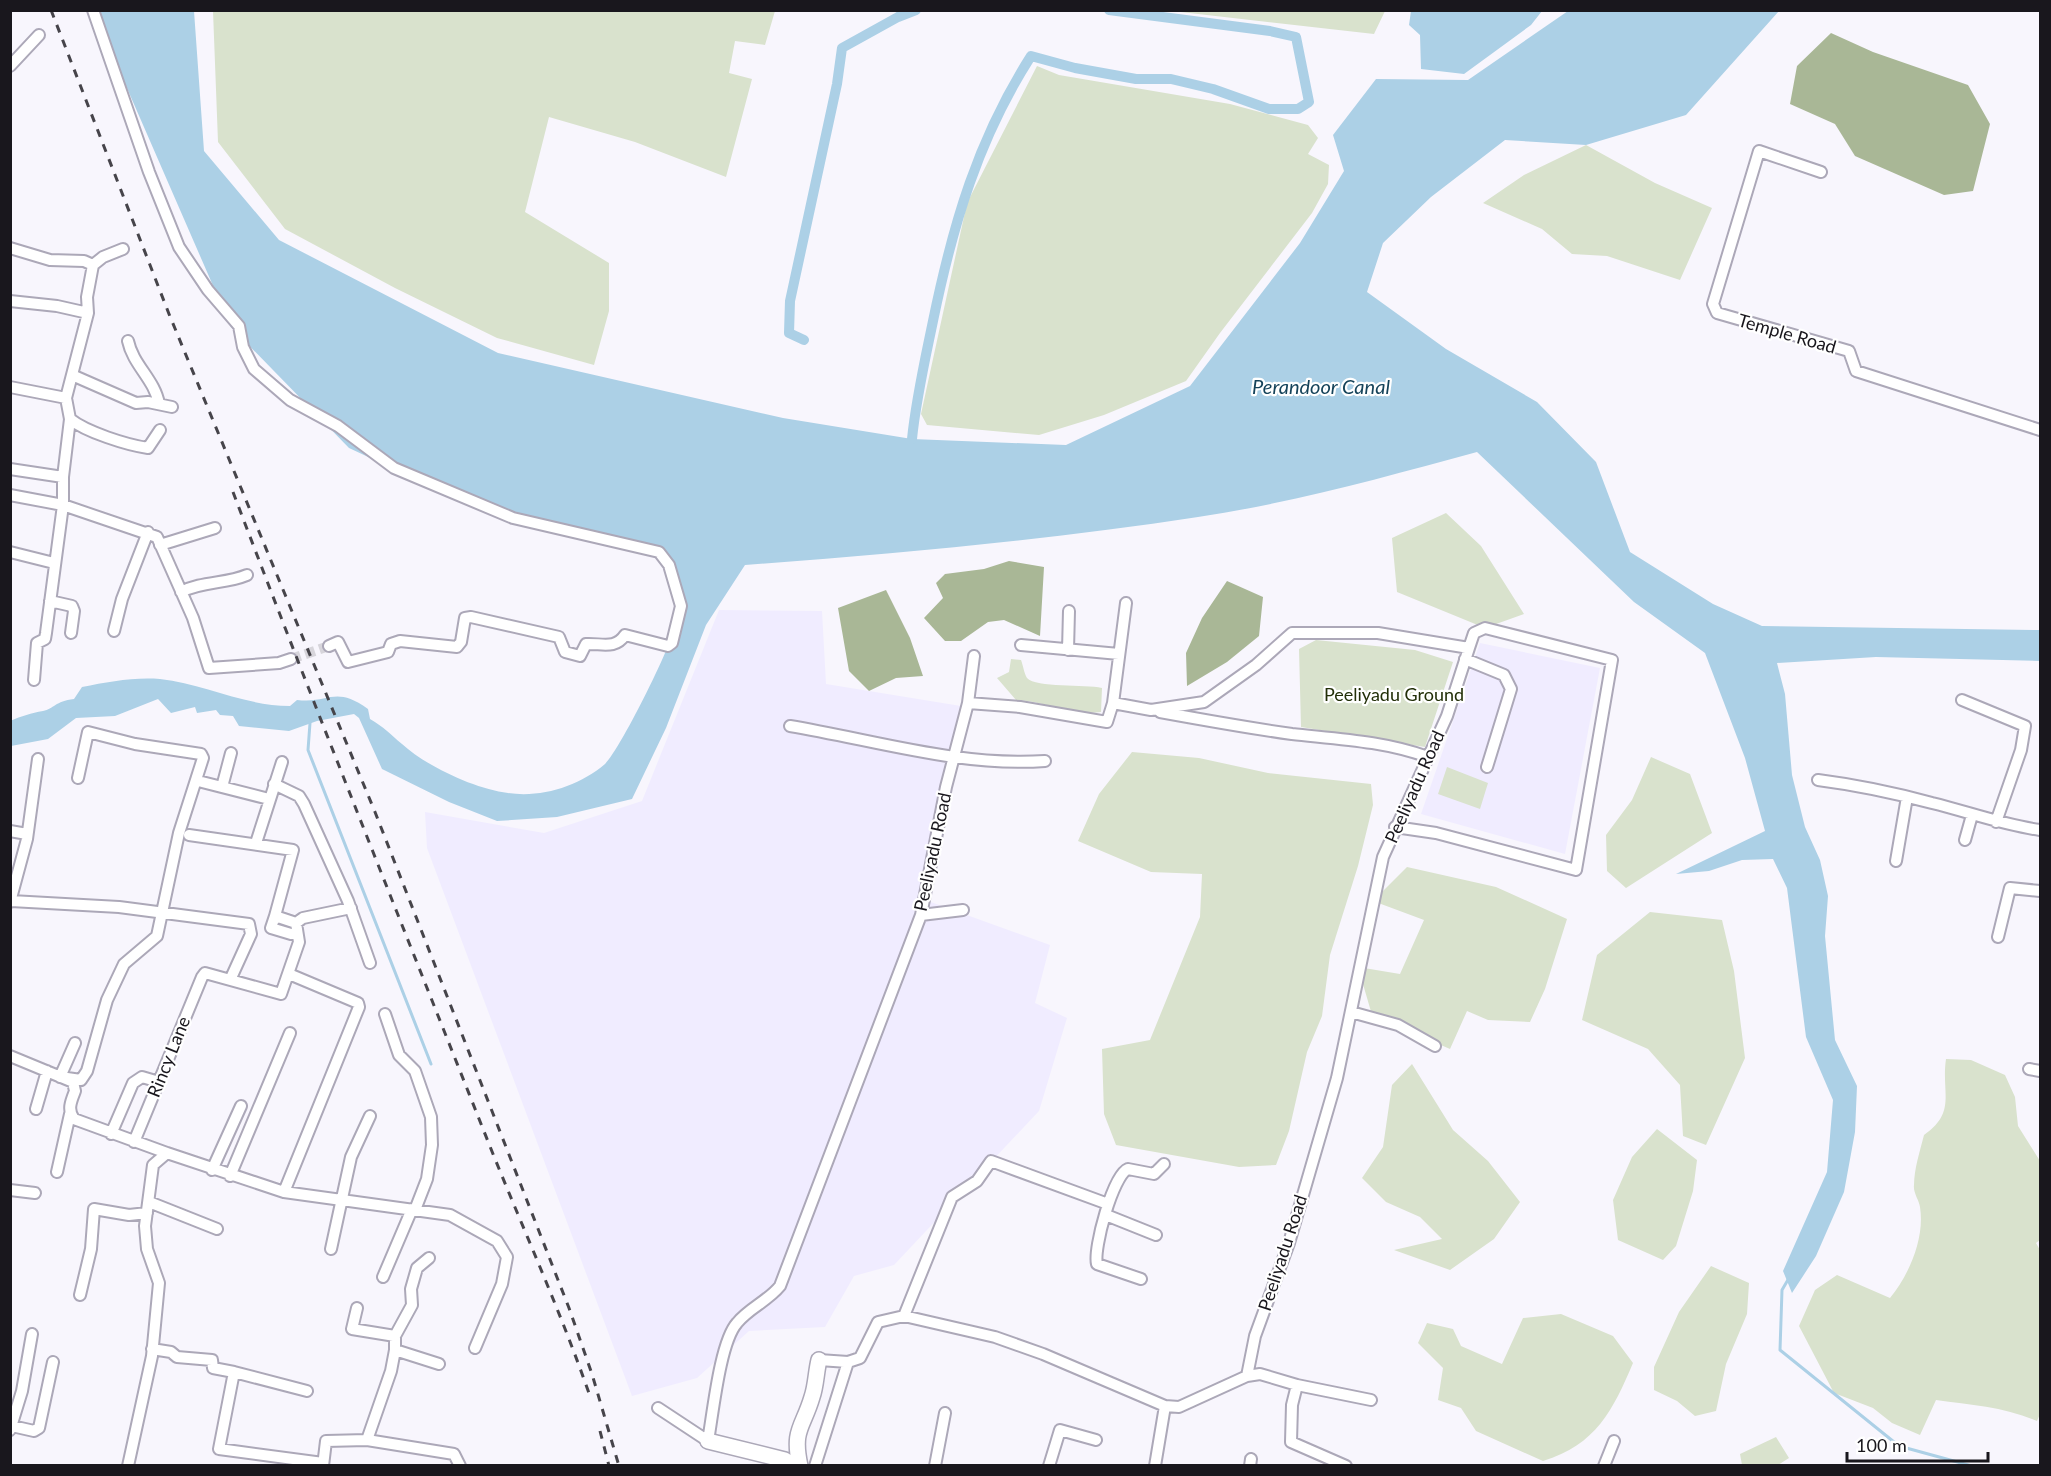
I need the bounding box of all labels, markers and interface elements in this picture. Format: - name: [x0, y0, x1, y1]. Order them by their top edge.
- street label: Temple Road: [1736, 309, 1839, 358]
- water label: Perandoor Canal: [1252, 374, 1390, 398]
- park label: Peeliyadu Ground: [1324, 683, 1464, 705]
- street label: Peeliyadu Road: [1380, 727, 1449, 846]
- street label: Peeliyadu Road: [909, 791, 955, 913]
- street label: Rincy Lane: [142, 1013, 194, 1100]
- street label: Peeliyadu Road: [1253, 1192, 1311, 1313]
- scale bar: [1847, 1425, 1988, 1463]
- text: 100 m: [1856, 1434, 1907, 1456]

